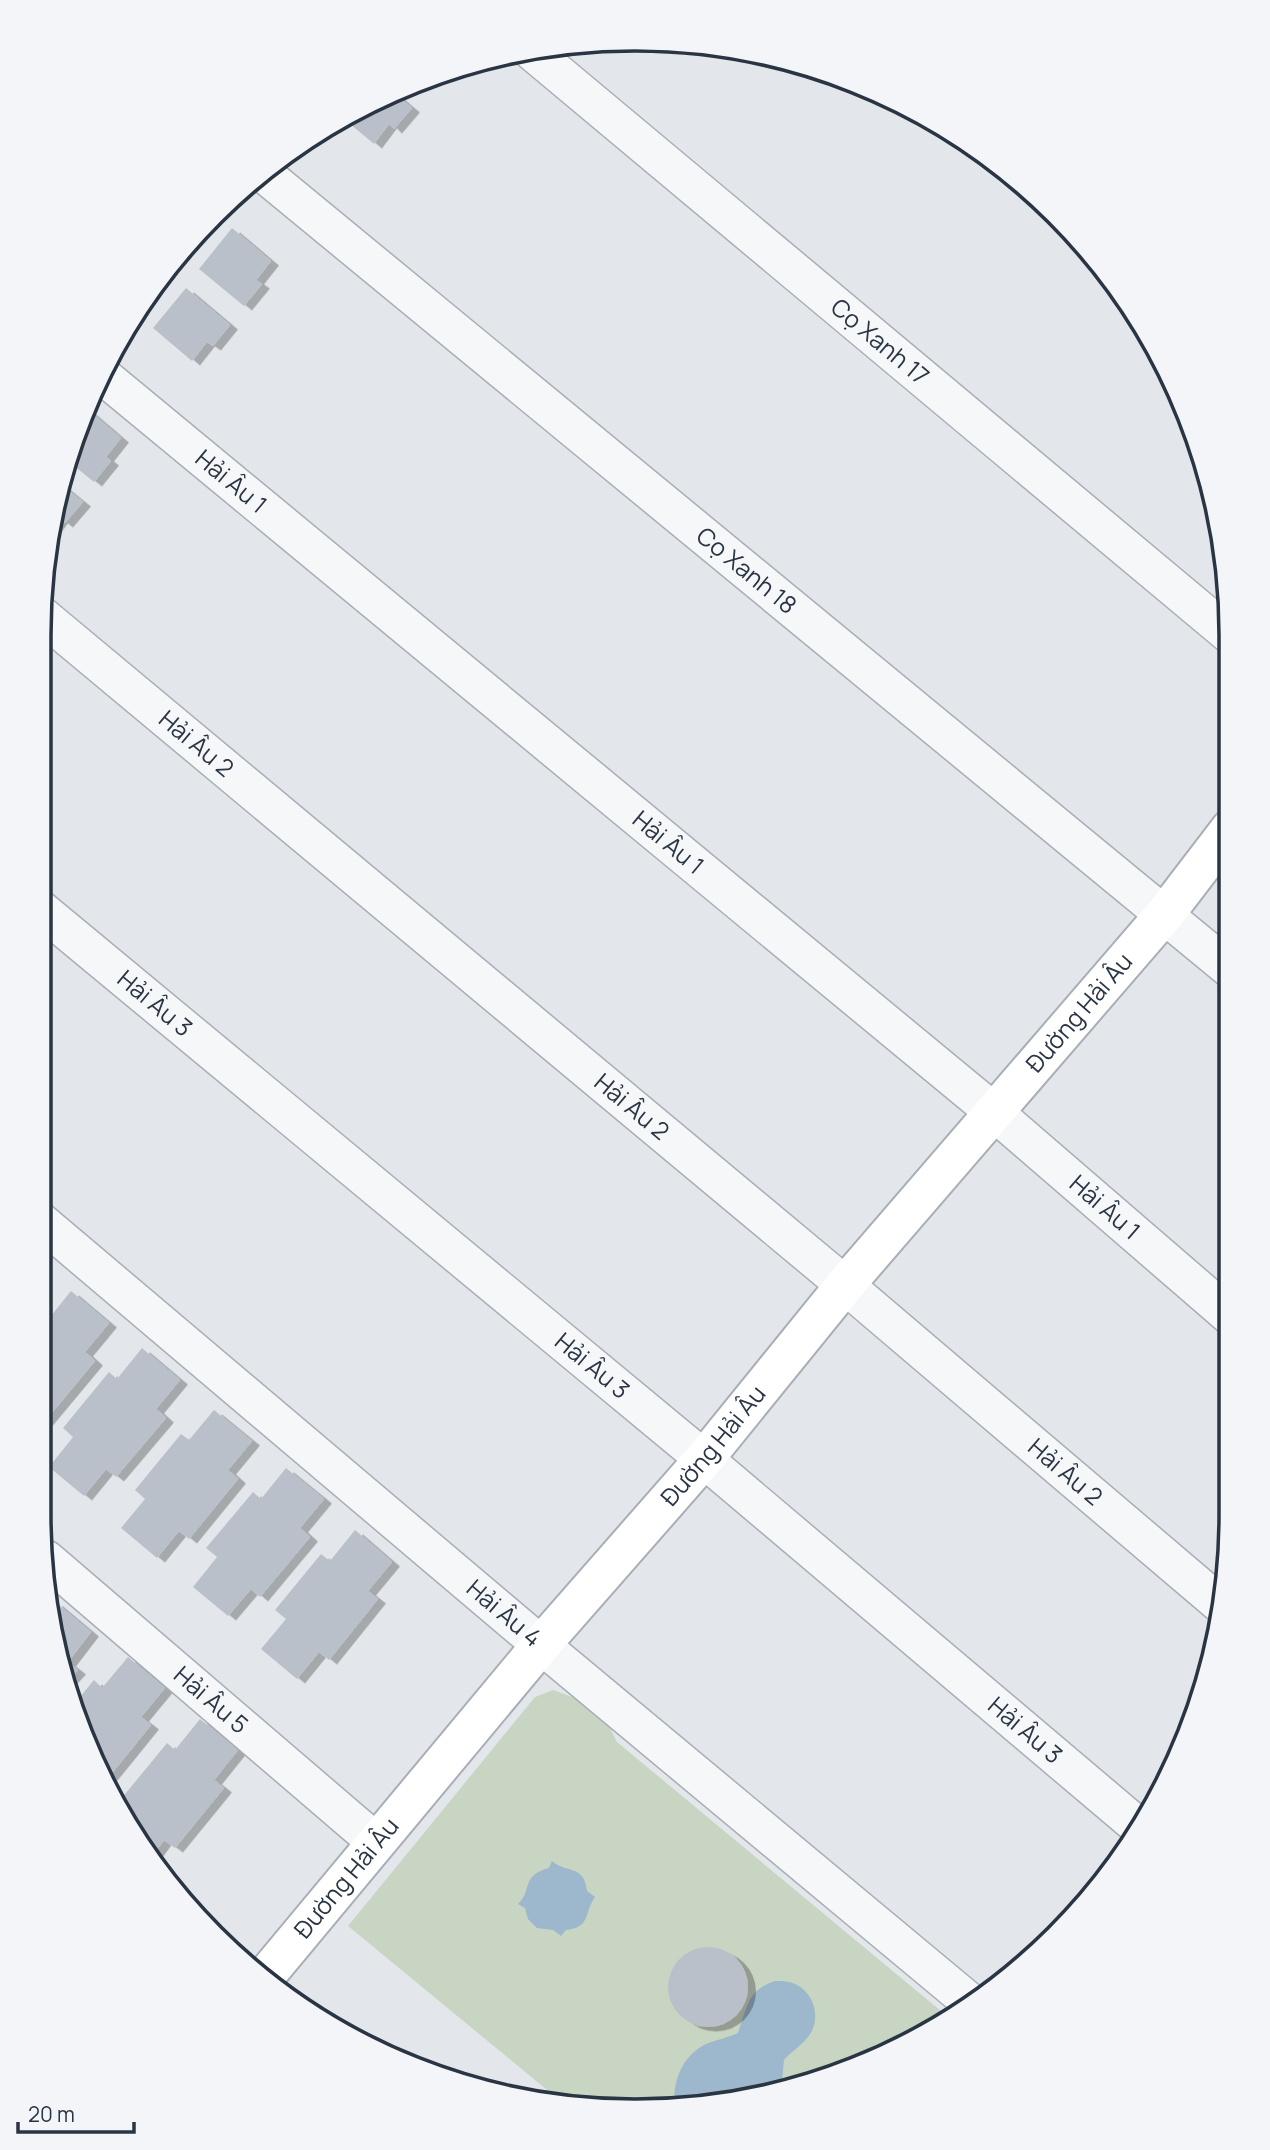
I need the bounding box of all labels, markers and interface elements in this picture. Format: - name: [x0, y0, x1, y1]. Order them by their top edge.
- street label: Cọ Xanh 17: [824, 290, 937, 392]
- street label: Hải Âu 1: [189, 441, 275, 520]
- street label: Cọ Xanh 18: [690, 519, 804, 621]
- street label: Hải Âu 2: [152, 702, 241, 784]
- street label: Hải Âu 1: [626, 802, 712, 881]
- street label: Đường Hải Âu: [1018, 945, 1139, 1079]
- street label: Hải Âu 3: [111, 962, 200, 1043]
- street label: Hải Âu 2: [588, 1065, 677, 1147]
- street label: Hải Âu 1: [1063, 1167, 1148, 1247]
- street label: Hải Âu 3: [549, 1324, 637, 1406]
- street label: Đường Hải Âu: [652, 1378, 772, 1512]
- street label: Hải Âu 2: [1022, 1430, 1110, 1512]
- street label: Hải Âu 4: [460, 1571, 549, 1654]
- street label: Hải Âu 5: [167, 1658, 256, 1740]
- street label: Hải Âu 3: [982, 1688, 1070, 1770]
- street label: Đường Hải Âu: [286, 1810, 406, 1945]
- scale bar: [18, 2090, 133, 2134]
- text: 20 m: [28, 2100, 75, 2128]

